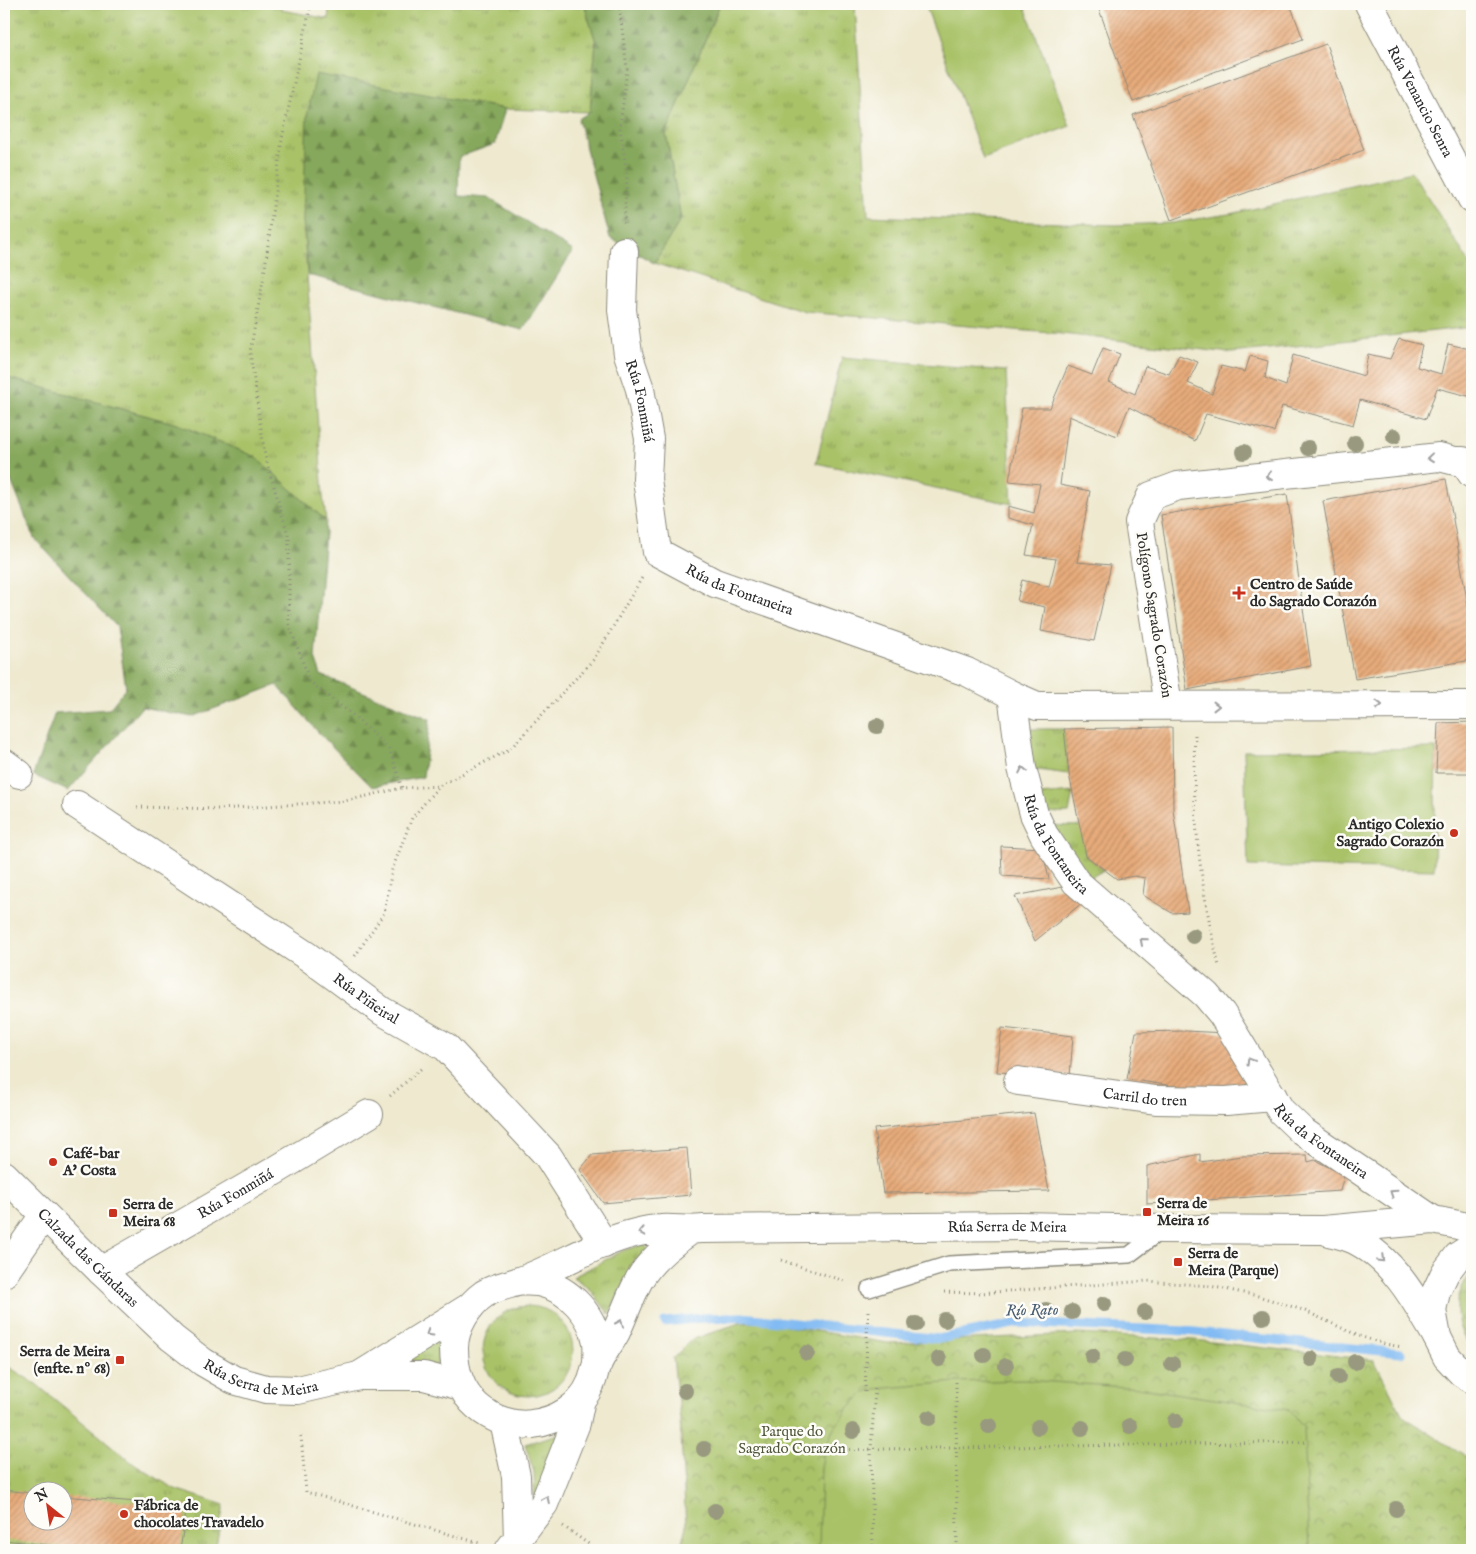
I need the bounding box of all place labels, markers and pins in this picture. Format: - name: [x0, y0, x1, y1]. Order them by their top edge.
- place label: Centro de Saúde do Sagrado Corazón: [1250, 575, 1377, 611]
- marker: Centro de Saúde do Sagrado Corazón: [1232, 586, 1246, 600]
- place label: Antigo Colexio Sagrado Corazón: [1337, 815, 1444, 851]
- marker: Antigo Colexio Sagrado Corazón: [1448, 827, 1460, 839]
- place label: Café-bar A' Costa: [62, 1144, 120, 1180]
- marker: Café-bar A' Costa: [47, 1156, 59, 1168]
- place label: Serra de Meira 16: [1157, 1194, 1210, 1230]
- place label: Serra de Meira 68: [123, 1195, 175, 1231]
- marker: Serra de Meira 16: [1141, 1206, 1153, 1218]
- marker: Serra de Meira 68: [107, 1207, 119, 1219]
- place label: Serra de Meira (Parque): [1188, 1244, 1279, 1280]
- marker: Serra de Meira (Parque): [1172, 1256, 1184, 1268]
- place label: Serra de Meira (enfte. nº 68): [20, 1342, 111, 1378]
- marker: Serra de Meira (enfte. nº 68): [114, 1354, 126, 1366]
- place label: Fábrica de chocolates Travadelo: [134, 1496, 264, 1532]
- marker: Fábrica de chocolates Travadelo: [118, 1508, 130, 1520]

